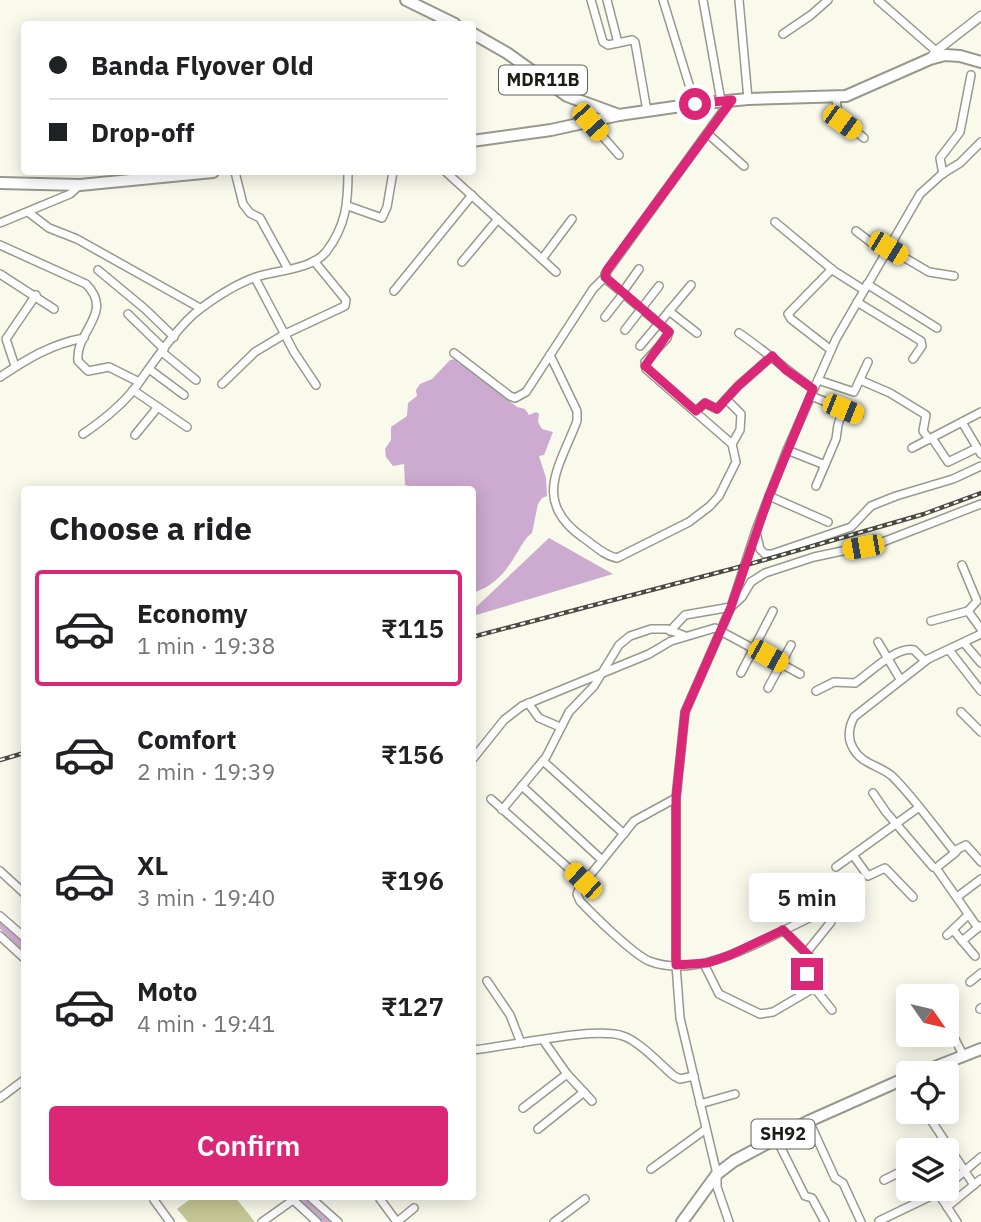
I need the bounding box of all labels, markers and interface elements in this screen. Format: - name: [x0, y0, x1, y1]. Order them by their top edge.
- text: Banda Flyover Old: [91, 48, 314, 82]
- road number: MDR11B: [499, 66, 587, 94]
- route start: [679, 88, 711, 120]
- car: [569, 99, 612, 145]
- car: [819, 101, 866, 143]
- text: Drop-off: [91, 115, 194, 149]
- car: [865, 228, 912, 268]
- car: [820, 391, 867, 427]
- text: Choose a ride: [49, 507, 252, 549]
- car: [841, 533, 886, 561]
- text: Economy: [137, 596, 248, 630]
- icon: car: [53, 597, 116, 660]
- text: ₹115: [381, 611, 444, 645]
- text: 1 min · 19:38: [137, 630, 275, 660]
- car: [745, 637, 792, 675]
- text: Comfort: [137, 722, 236, 756]
- icon: car: [53, 723, 116, 786]
- text: ₹156: [381, 737, 444, 771]
- text: 2 min · 19:39: [137, 756, 275, 786]
- text: XL: [137, 848, 168, 882]
- icon: car: [53, 849, 116, 912]
- car: [561, 859, 606, 903]
- text: ₹196: [381, 863, 444, 897]
- callout: 5 min: [749, 872, 865, 922]
- text: 3 min · 19:40: [137, 882, 275, 912]
- text: 5 min: [777, 882, 837, 912]
- route end: [791, 958, 823, 990]
- text: Moto: [137, 974, 197, 1008]
- icon: car: [53, 975, 116, 1038]
- north arrow: [896, 984, 959, 1046]
- map controls: [896, 984, 959, 1201]
- text: ₹127: [381, 989, 444, 1023]
- text: 4 min · 19:41: [137, 1008, 275, 1038]
- button: locate: [896, 1061, 959, 1124]
- button: Confirm: [49, 1106, 448, 1186]
- road number: SH92: [752, 1120, 814, 1148]
- button: layers: [896, 1138, 959, 1201]

